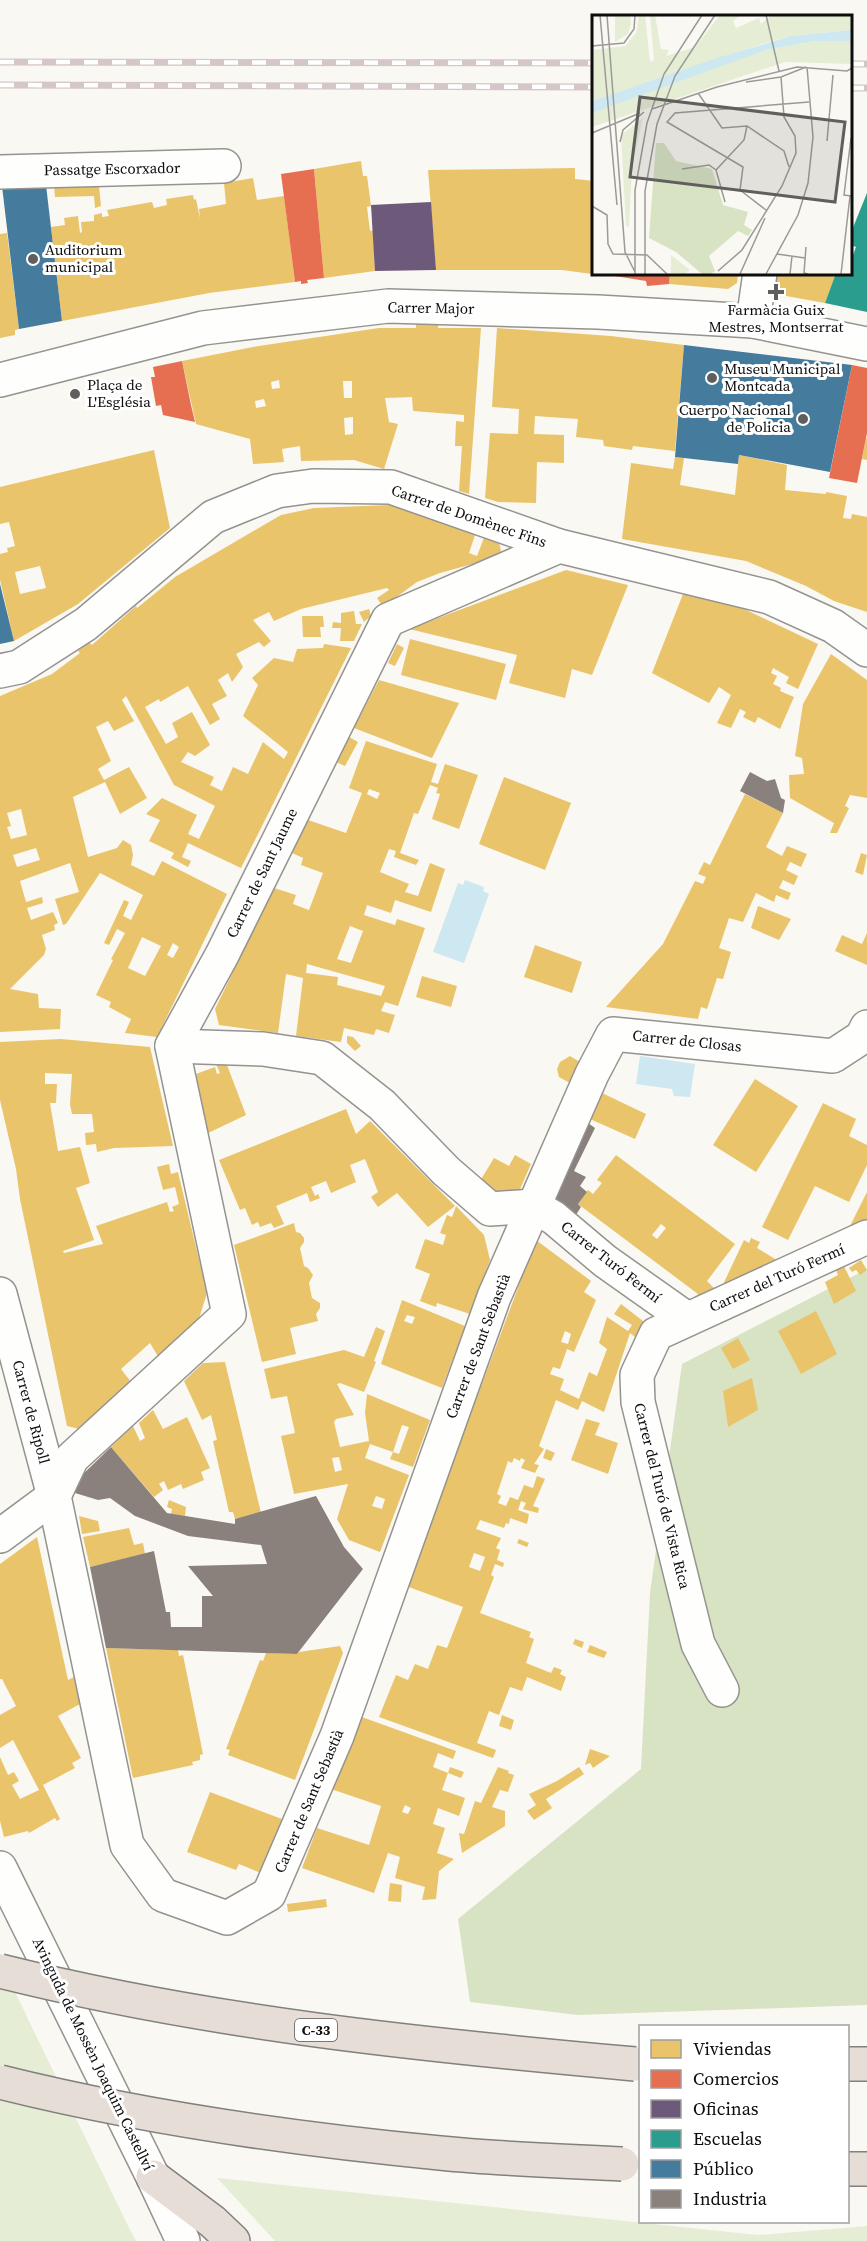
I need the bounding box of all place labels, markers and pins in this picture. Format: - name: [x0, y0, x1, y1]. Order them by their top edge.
- place label: Auditorium municipal: [45, 239, 123, 277]
- marker: Auditorium municipal: [26, 252, 40, 266]
- marker: Farmàcia Guix Mestres, Montserrat: [769, 285, 783, 299]
- place label: Farmàcia Guix Mestres, Montserrat: [709, 299, 844, 337]
- place label: Museu Municipal Montcada: [724, 358, 841, 396]
- marker: Museu Municipal Montcada: [705, 371, 719, 385]
- place label: Plaça de L'Església: [87, 374, 151, 412]
- marker: Plaça de L'Església: [68, 387, 82, 401]
- place label: Cuerpo Nacional de Policia: [679, 399, 792, 437]
- marker: Cuerpo Nacional de Policia: [796, 412, 810, 426]

